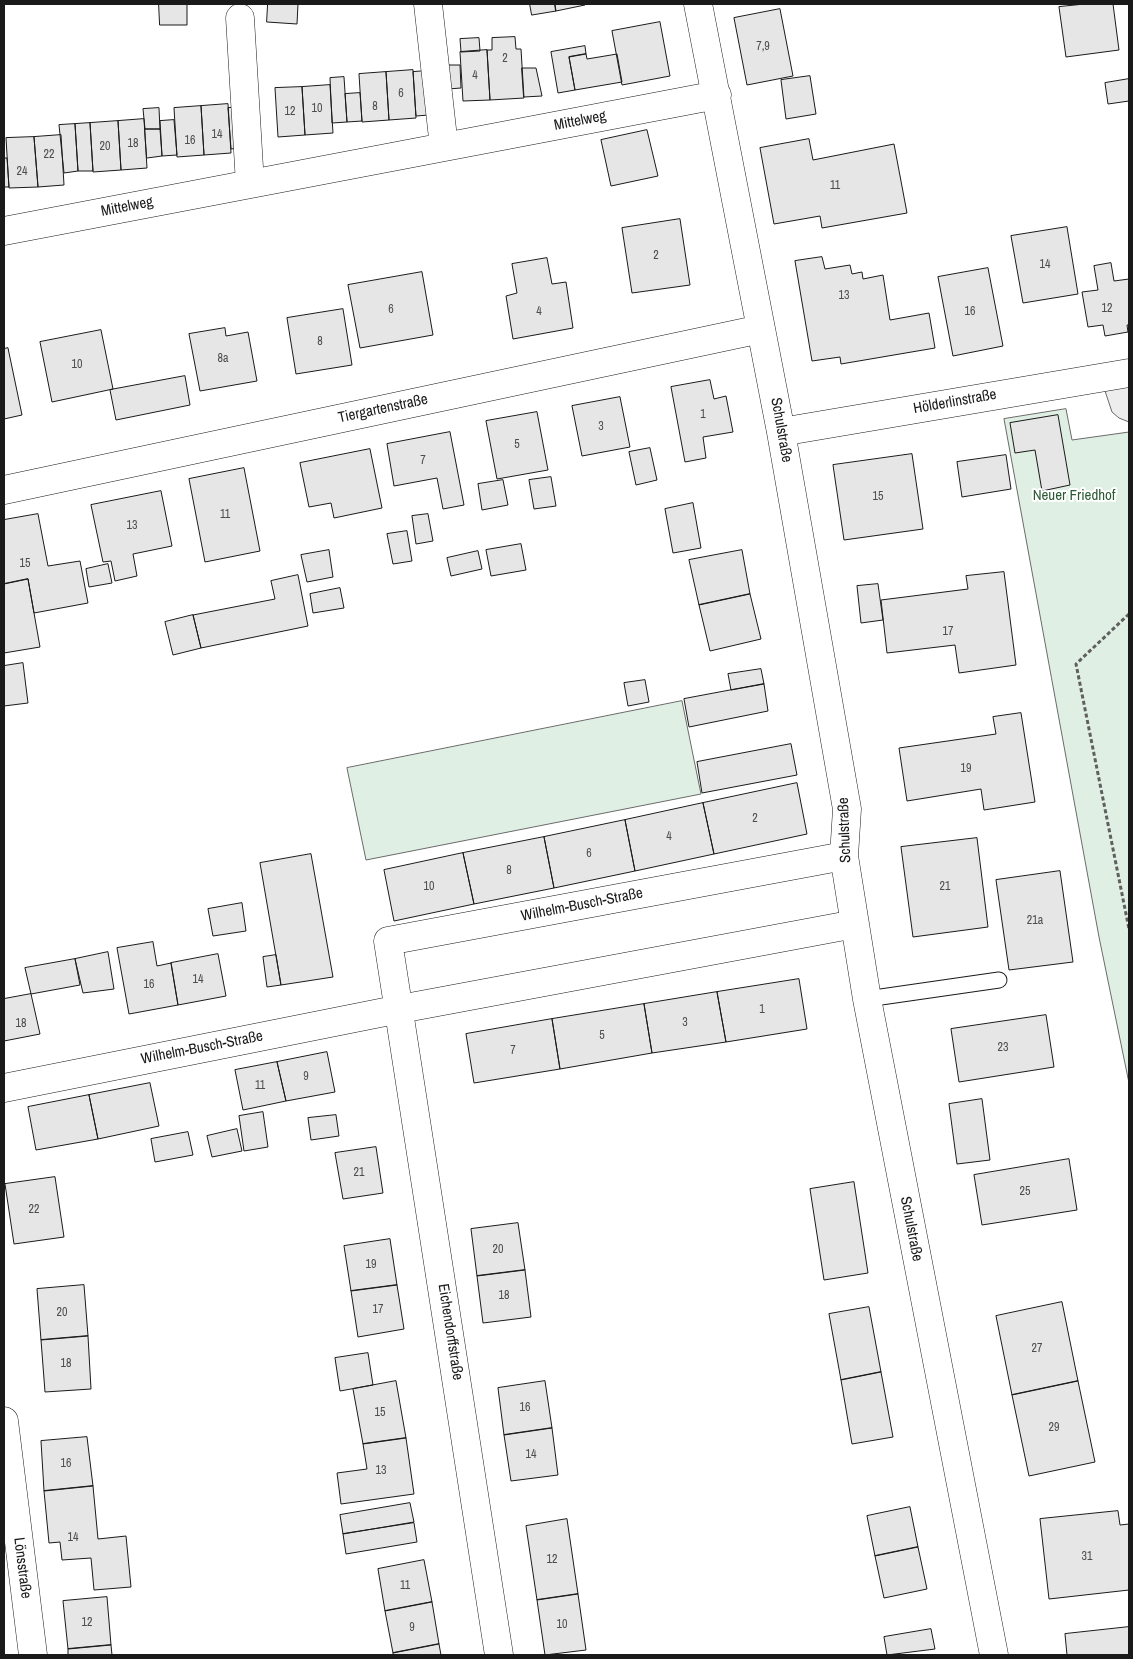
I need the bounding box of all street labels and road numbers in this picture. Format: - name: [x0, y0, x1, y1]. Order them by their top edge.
- street label: Mittelweg: [552, 107, 608, 135]
- street label: Mittelweg: [99, 193, 155, 221]
- street label: Hölderlinstraße: [912, 386, 998, 418]
- street label: Tiergartenstraße: [336, 391, 430, 427]
- street label: Schulstraße: [766, 396, 796, 464]
- street label: Schulstraße: [835, 797, 855, 863]
- street label: Wilhelm-Busch-Straße: [520, 884, 644, 926]
- street label: Wilhelm-Busch-Straße: [140, 1027, 264, 1069]
- street label: Schulstraße: [896, 1195, 926, 1263]
- street label: Eichendorffstraße: [433, 1282, 467, 1382]
- street label: Lönsstraße: [9, 1536, 35, 1600]

